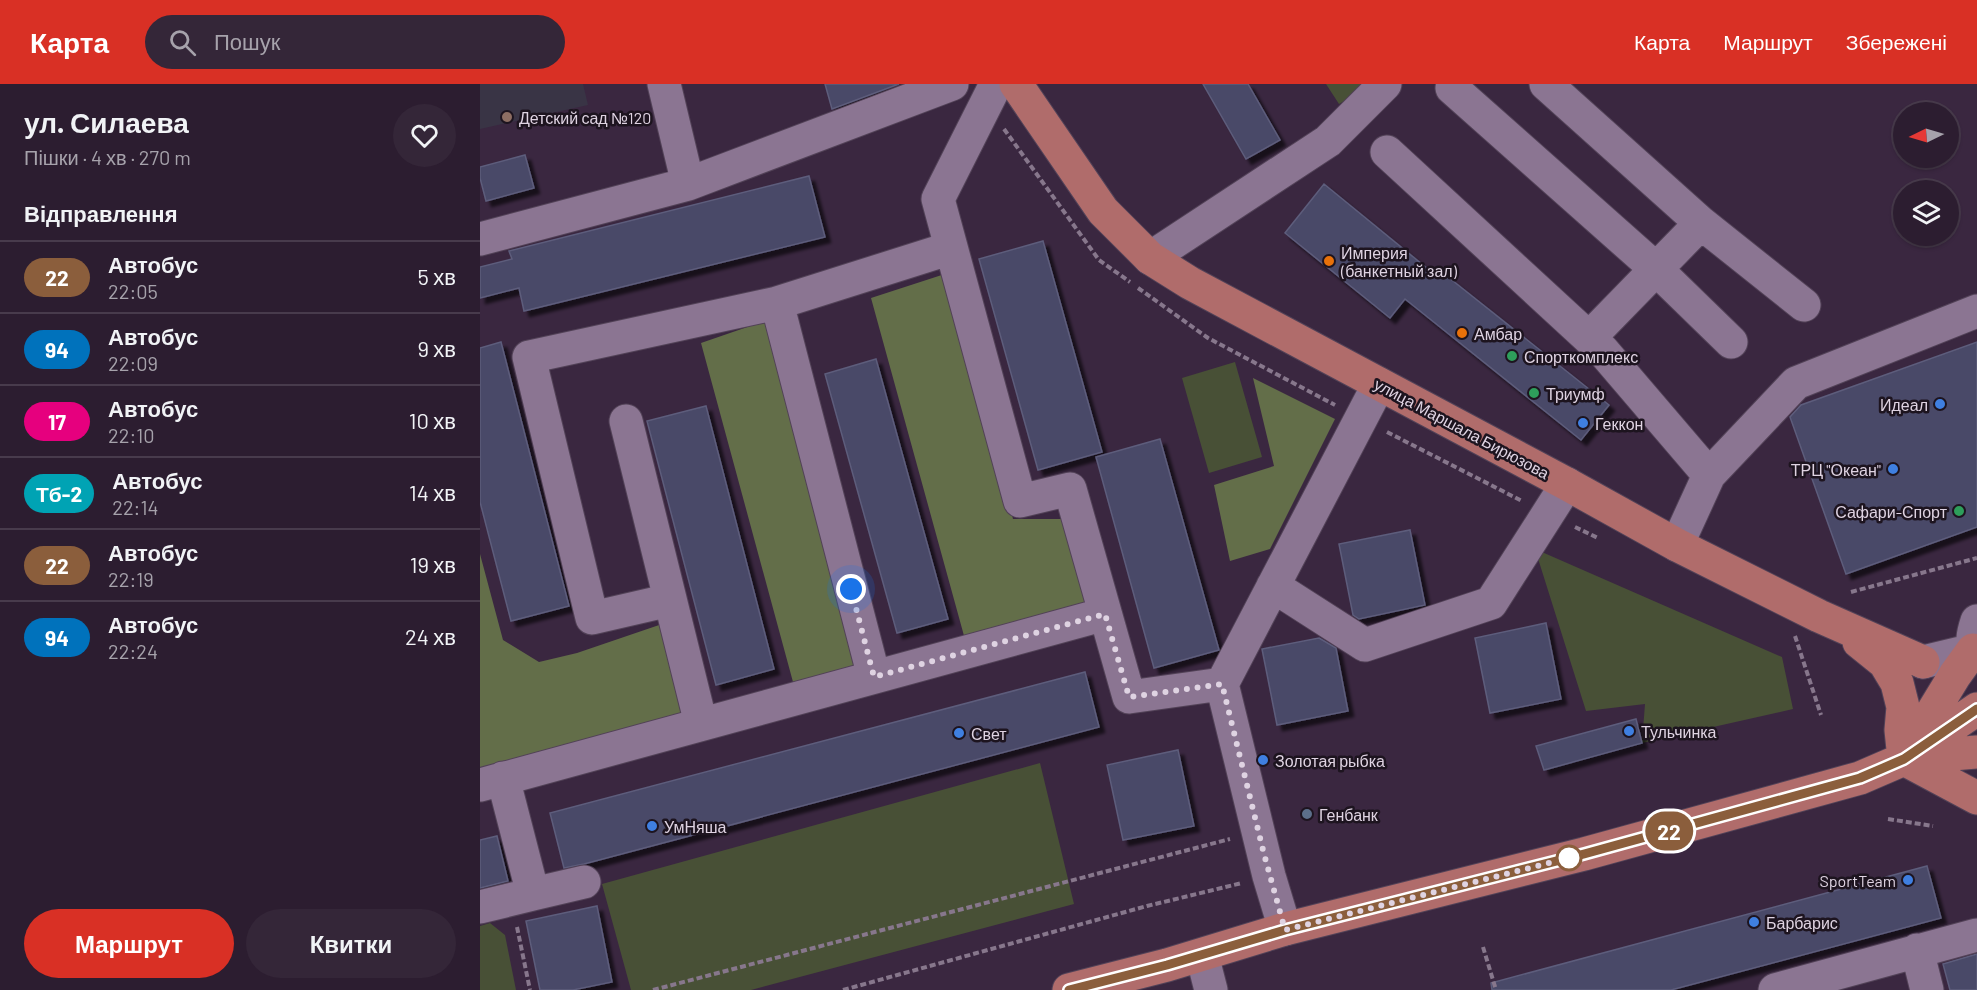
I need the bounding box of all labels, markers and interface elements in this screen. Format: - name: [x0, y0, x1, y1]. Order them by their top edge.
- search box: [145, 15, 565, 69]
- text: Карта: [30, 25, 109, 59]
- icon: search: [166, 26, 199, 59]
- text: Пошук: [214, 28, 280, 54]
- text: Карта: [1634, 29, 1690, 54]
- text: Маршрут: [1723, 29, 1813, 54]
- text: Збережені: [1846, 29, 1947, 54]
- north arrow: [1893, 102, 1959, 168]
- map controls: [1893, 102, 1959, 246]
- button: heart: [393, 104, 456, 167]
- text: ул. Силаева: [24, 105, 189, 139]
- place label: Детский сад №120: [519, 108, 651, 127]
- marker: Детский сад №120: [500, 110, 514, 124]
- text: Пішки · 4 хв · 270 m: [24, 145, 191, 169]
- button: layers: [1893, 180, 1959, 246]
- text: Відправлення: [24, 200, 178, 226]
- place label: Империя (банкетный зал): [1340, 243, 1458, 280]
- text: Автобус: [108, 251, 198, 277]
- marker: Империя (банкетный зал): [1322, 254, 1336, 268]
- text: 5 хв: [418, 263, 456, 289]
- text: 22: [45, 265, 69, 290]
- text: 22:05: [108, 279, 158, 303]
- text: Автобус: [108, 323, 198, 349]
- place label: Амбар: [1474, 324, 1522, 343]
- marker: Амбар: [1455, 326, 1469, 340]
- text: 9 хв: [417, 335, 456, 361]
- text: 94: [45, 337, 69, 362]
- place label: Спорткомплекс: [1524, 347, 1638, 366]
- marker: Спорткомплекс: [1505, 349, 1519, 363]
- text: 22:09: [108, 351, 158, 375]
- street label: улица Маршала Бирюзова: [1371, 374, 1553, 482]
- place label: Триумф: [1546, 384, 1605, 403]
- marker: Триумф: [1527, 386, 1541, 400]
- text: Автобус: [108, 395, 198, 421]
- place label: Идеал: [1880, 395, 1928, 414]
- marker: Идеал: [1933, 397, 1947, 411]
- text: 10 хв: [409, 407, 456, 433]
- text: 17: [48, 409, 66, 434]
- place label: Геккон: [1595, 414, 1643, 433]
- marker: Геккон: [1576, 416, 1590, 430]
- text: 22:10: [108, 423, 155, 447]
- place label: ТРЦ "Океан": [1791, 460, 1881, 479]
- marker: ТРЦ "Океан": [1886, 462, 1900, 476]
- text: Автобус: [112, 467, 202, 493]
- text: 14 хв: [409, 479, 456, 505]
- text: Тб-2: [36, 481, 82, 506]
- text: 22:14: [112, 495, 158, 519]
- place label: Сафари-Спорт: [1835, 502, 1948, 521]
- marker: Сафари-Спорт: [1952, 504, 1966, 518]
- text: Автобус: [108, 539, 198, 565]
- text: 19 хв: [410, 551, 456, 577]
- text: 22: [45, 553, 69, 578]
- text: 22:19: [108, 567, 154, 591]
- your location: [836, 574, 866, 604]
- text: Автобус: [108, 611, 198, 637]
- text: 24 хв: [405, 623, 456, 649]
- text: 94: [45, 625, 69, 650]
- text: 22:24: [108, 639, 158, 663]
- place label: Тульчинка: [1641, 722, 1717, 741]
- place label: Свет: [971, 724, 1007, 743]
- marker: Тульчинка: [1622, 724, 1636, 738]
- marker: Свет: [952, 726, 966, 740]
- place label: Золотая рыбка: [1275, 751, 1385, 770]
- marker: Золотая рыбка: [1256, 753, 1270, 767]
- place label: Генбанк: [1319, 805, 1379, 824]
- marker: Генбанк: [1300, 807, 1314, 821]
- line badge: 22: [1642, 812, 1696, 850]
- place label: УмНяша: [664, 817, 727, 836]
- marker: УмНяша: [645, 819, 659, 833]
- text: 22: [1657, 819, 1681, 844]
- unlabelled marker: [1556, 845, 1582, 871]
- place label: SportTeam: [1820, 871, 1896, 890]
- marker: SportTeam: [1901, 873, 1915, 887]
- button: Маршрут: [24, 909, 234, 978]
- button: Квитки: [246, 909, 456, 978]
- place label: Барбарис: [1766, 913, 1838, 932]
- marker: Барбарис: [1747, 915, 1761, 929]

